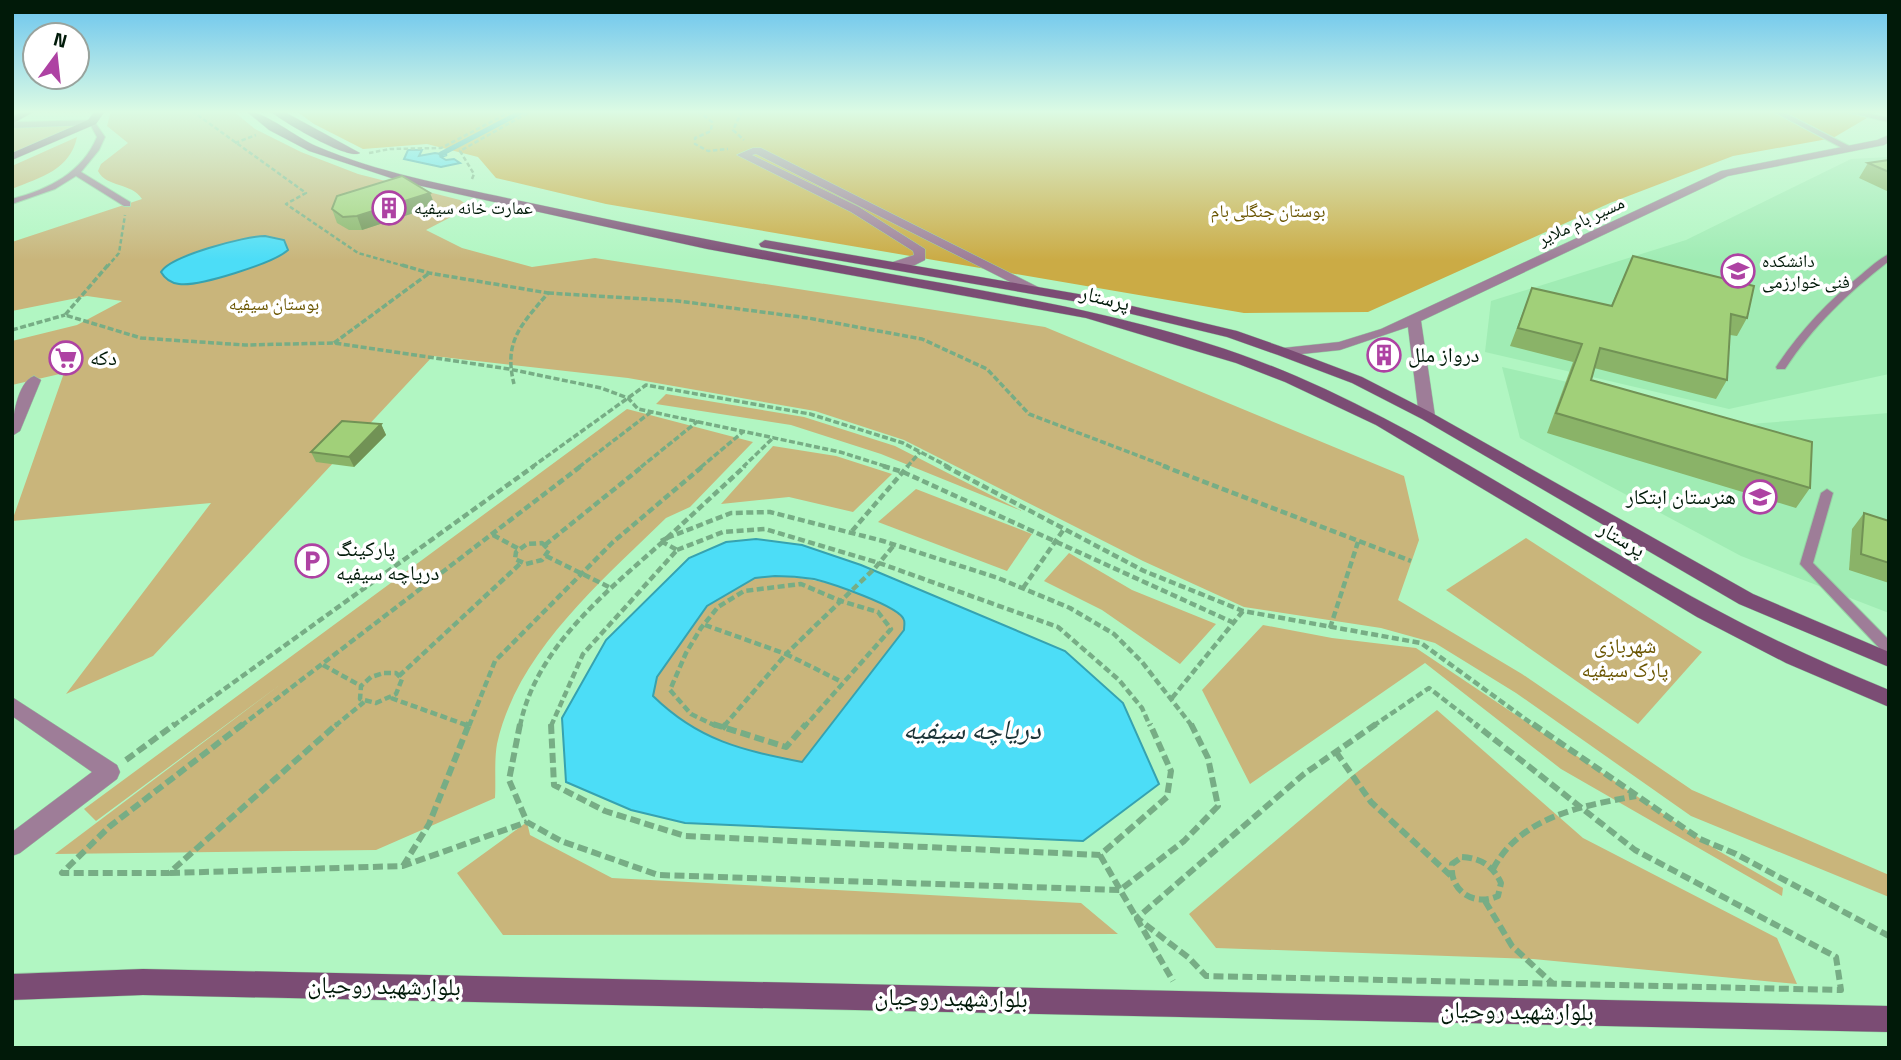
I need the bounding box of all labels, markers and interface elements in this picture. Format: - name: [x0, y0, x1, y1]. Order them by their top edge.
- north arrow: [21, 21, 91, 91]
- text: N: [50, 23, 71, 55]
- building icon: عمارت خانه سیفیه: [370, 189, 408, 227]
- street label: مسیر بام ملایر: [1532, 189, 1629, 253]
- place label: عمارت خانه سیفیه: [414, 194, 533, 221]
- park label: بوستان جنگلی بام: [1211, 197, 1325, 224]
- place label: دانشکده فنی خوارزمی: [1762, 247, 1850, 295]
- school or university icon: دانشکده فنی خوارزمی: [1719, 252, 1757, 290]
- street label: پرستار: [1076, 275, 1134, 319]
- park label: بوستان سیفیه: [229, 290, 319, 317]
- building icon: درواز ملل: [1365, 336, 1403, 374]
- place label: درواز ملل: [1408, 338, 1479, 370]
- supermarket icon: دکه: [47, 339, 85, 377]
- place label: دکه: [90, 341, 117, 373]
- school or university icon: هنرستان ابتکار: [1741, 478, 1779, 516]
- place label: هنرستان ابتکار: [1625, 480, 1736, 512]
- street label: پرستار: [1592, 511, 1652, 565]
- place label: پارکینگ دریاچه سیفیه: [336, 532, 439, 588]
- parking icon: پارکینگ دریاچه سیفیه: [293, 542, 331, 580]
- park label: شهربازی پارک سیفیه: [1582, 629, 1668, 685]
- water label: دریاچه سیفیه: [903, 707, 1041, 750]
- street label: بلوارشهید روحیان: [307, 966, 461, 1004]
- street label: بلوارشهید روحیان: [874, 978, 1028, 1016]
- street label: بلوارشهید روحیان: [1440, 991, 1594, 1029]

